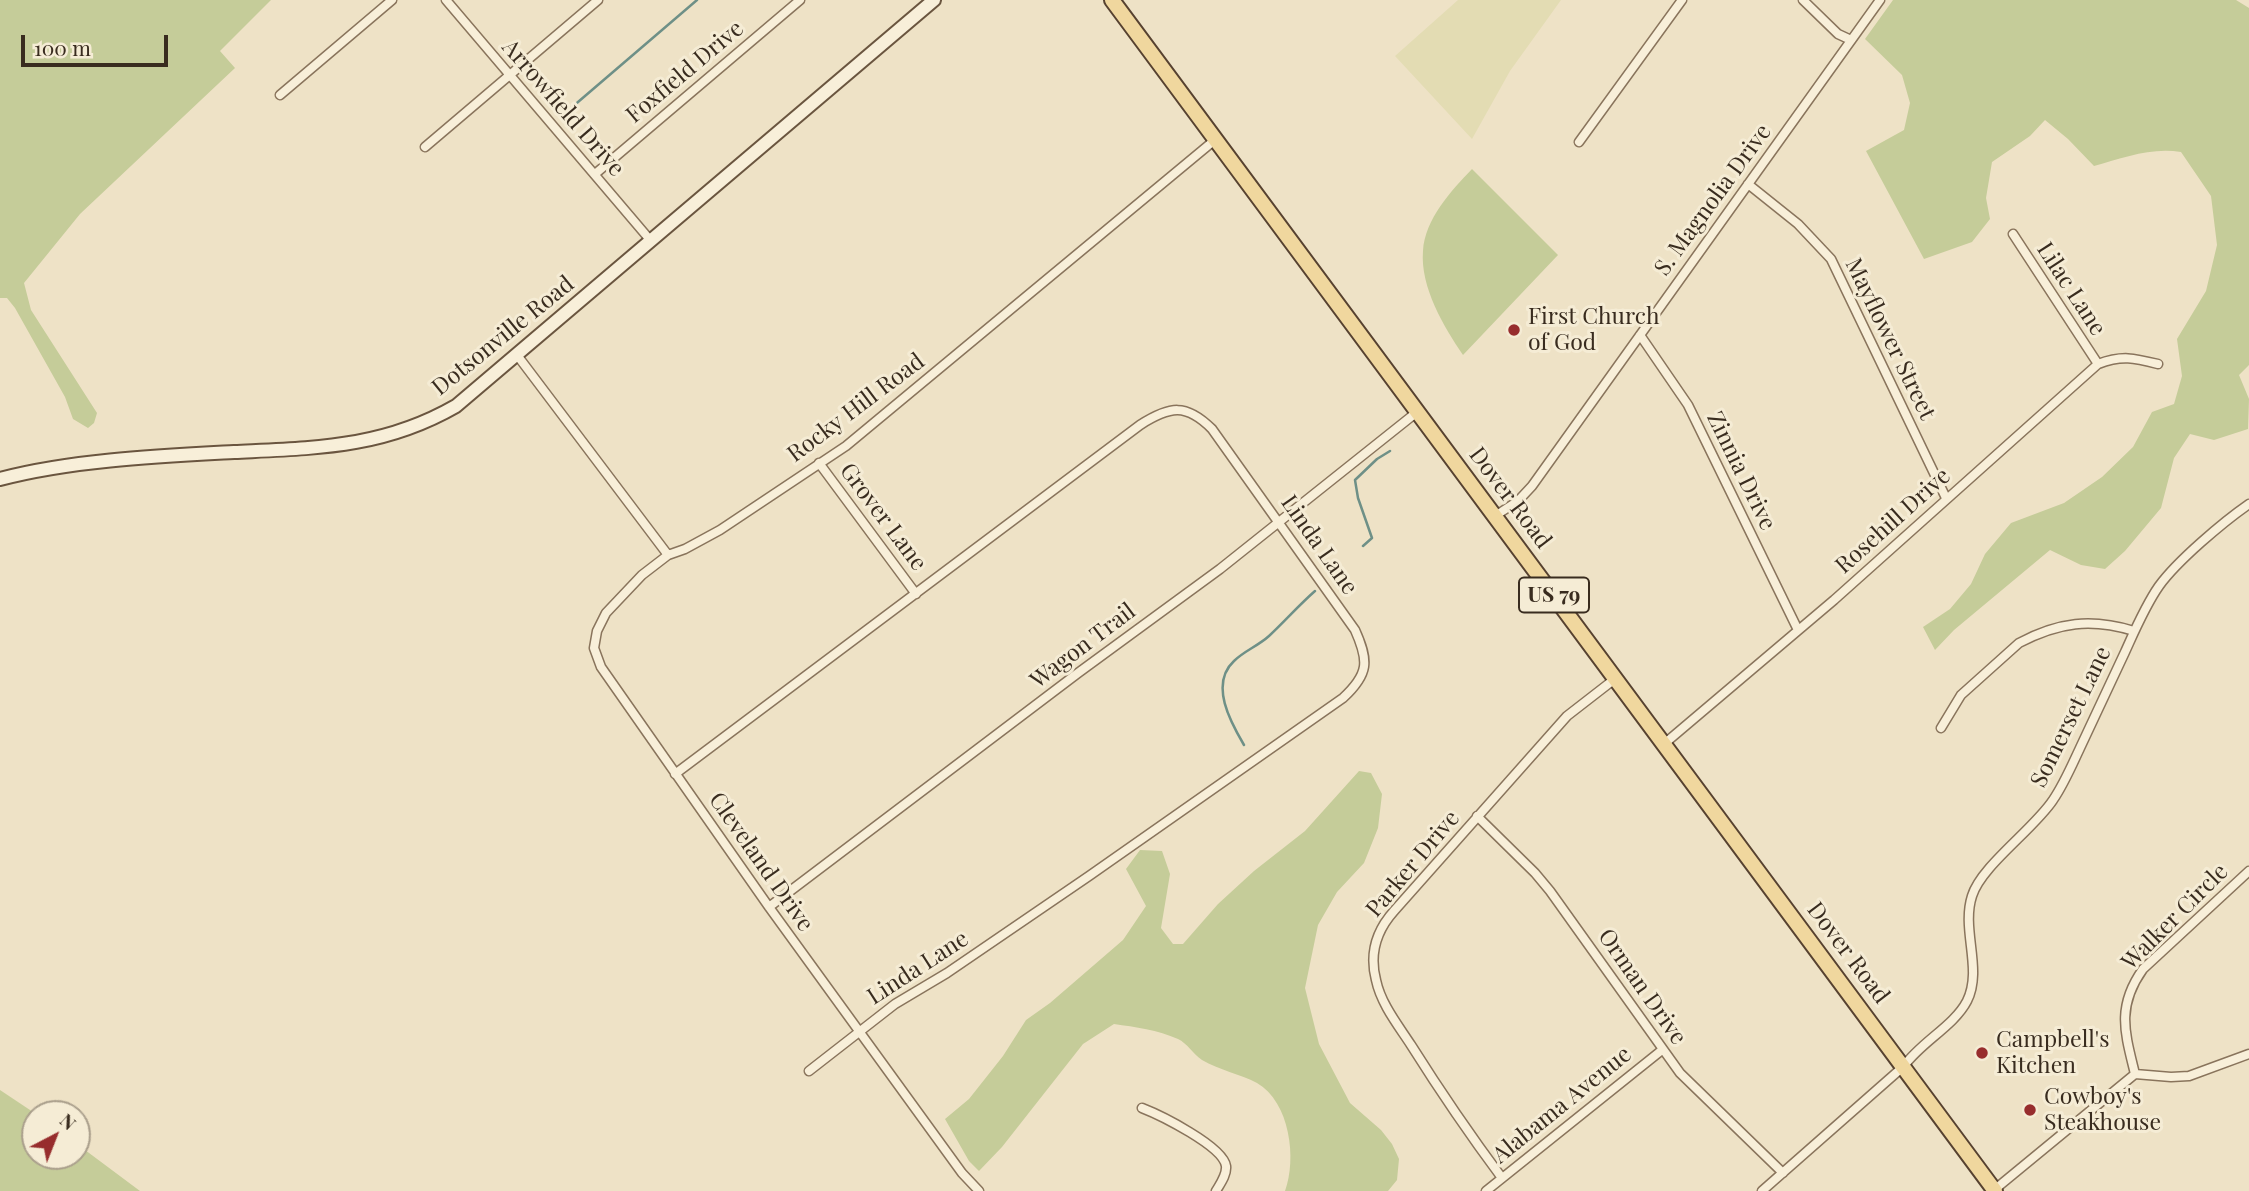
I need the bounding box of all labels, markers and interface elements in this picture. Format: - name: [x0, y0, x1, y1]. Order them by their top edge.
- street label: Foxfield Drive: [621, 15, 749, 129]
- scale bar: [24, 21, 172, 65]
- text: 100 m: [34, 33, 91, 61]
- street label: Arrowfield Drive: [496, 34, 630, 182]
- street label: S. Magnolia Drive: [1649, 119, 1777, 281]
- street label: Lilac Lane: [2031, 237, 2111, 341]
- street label: Mayflower Street: [1839, 254, 1941, 424]
- street label: Dotsonville Road: [427, 270, 579, 402]
- place label: First Church of God: [1528, 303, 1659, 357]
- marker: First Church of God: [1506, 322, 1522, 338]
- street label: Rocky Hill Road: [782, 348, 930, 468]
- street label: Zinnia Drive: [1701, 407, 1781, 535]
- street label: Dover Road: [1463, 442, 1557, 554]
- street label: Grover Lane: [834, 458, 932, 576]
- street label: Rosehill Drive: [1830, 462, 1956, 580]
- street label: Linda Lane: [1275, 490, 1363, 600]
- road number: US 79: [1519, 578, 1589, 612]
- street label: Wagon Trail: [1025, 598, 1141, 694]
- street label: Somerset Lane: [2025, 642, 2117, 792]
- street label: Cleveland Drive: [703, 787, 819, 937]
- street label: Parker Drive: [1361, 805, 1465, 923]
- street label: Walker Circle: [2116, 858, 2234, 976]
- street label: Dover Road: [1801, 897, 1895, 1009]
- street label: Orman Drive: [1592, 924, 1692, 1050]
- street label: Linda Lane: [862, 925, 974, 1011]
- place label: Campbell's Kitchen: [1996, 1026, 2109, 1080]
- street label: Alabama Avenue: [1487, 1041, 1637, 1169]
- marker: Campbell's Kitchen: [1974, 1045, 1990, 1061]
- place label: Cowboy's Steakhouse: [2044, 1083, 2161, 1137]
- north arrow: [21, 1100, 91, 1170]
- marker: Cowboy's Steakhouse: [2022, 1102, 2038, 1118]
- text: N: [55, 1107, 83, 1135]

